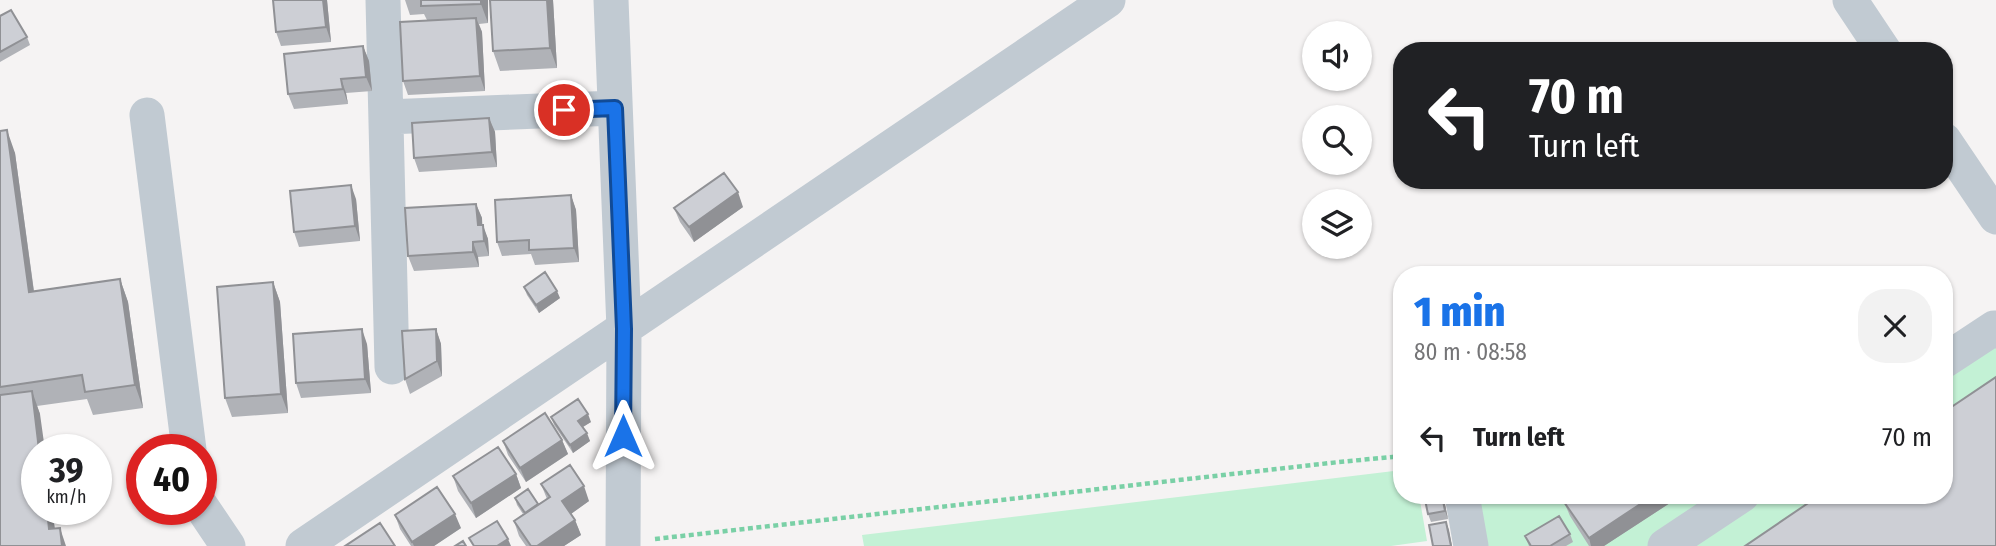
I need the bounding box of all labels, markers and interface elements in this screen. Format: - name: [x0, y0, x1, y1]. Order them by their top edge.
- map controls: [1302, 21, 1372, 259]
- button: sound: [1302, 21, 1372, 91]
- text: 70 m: [1529, 67, 1624, 126]
- icon: left: [1414, 70, 1505, 161]
- pin: [534, 80, 594, 140]
- icon: arrive: [545, 91, 583, 129]
- button: search: [1302, 105, 1372, 175]
- text: Turn left: [1529, 127, 1639, 165]
- button: layers: [1302, 189, 1372, 259]
- text: 1 min: [1414, 287, 1505, 337]
- button: close: [1858, 289, 1932, 363]
- text: 80 m · 08:58: [1414, 338, 1527, 366]
- position arrow: [586, 399, 660, 473]
- icon: left: [1414, 419, 1452, 457]
- text: Turn left: [1473, 422, 1565, 453]
- text: 70 m: [1882, 422, 1932, 453]
- speed limit sign: 40: [126, 434, 217, 525]
- text: 39: [49, 449, 84, 491]
- text: km/h: [46, 486, 87, 508]

